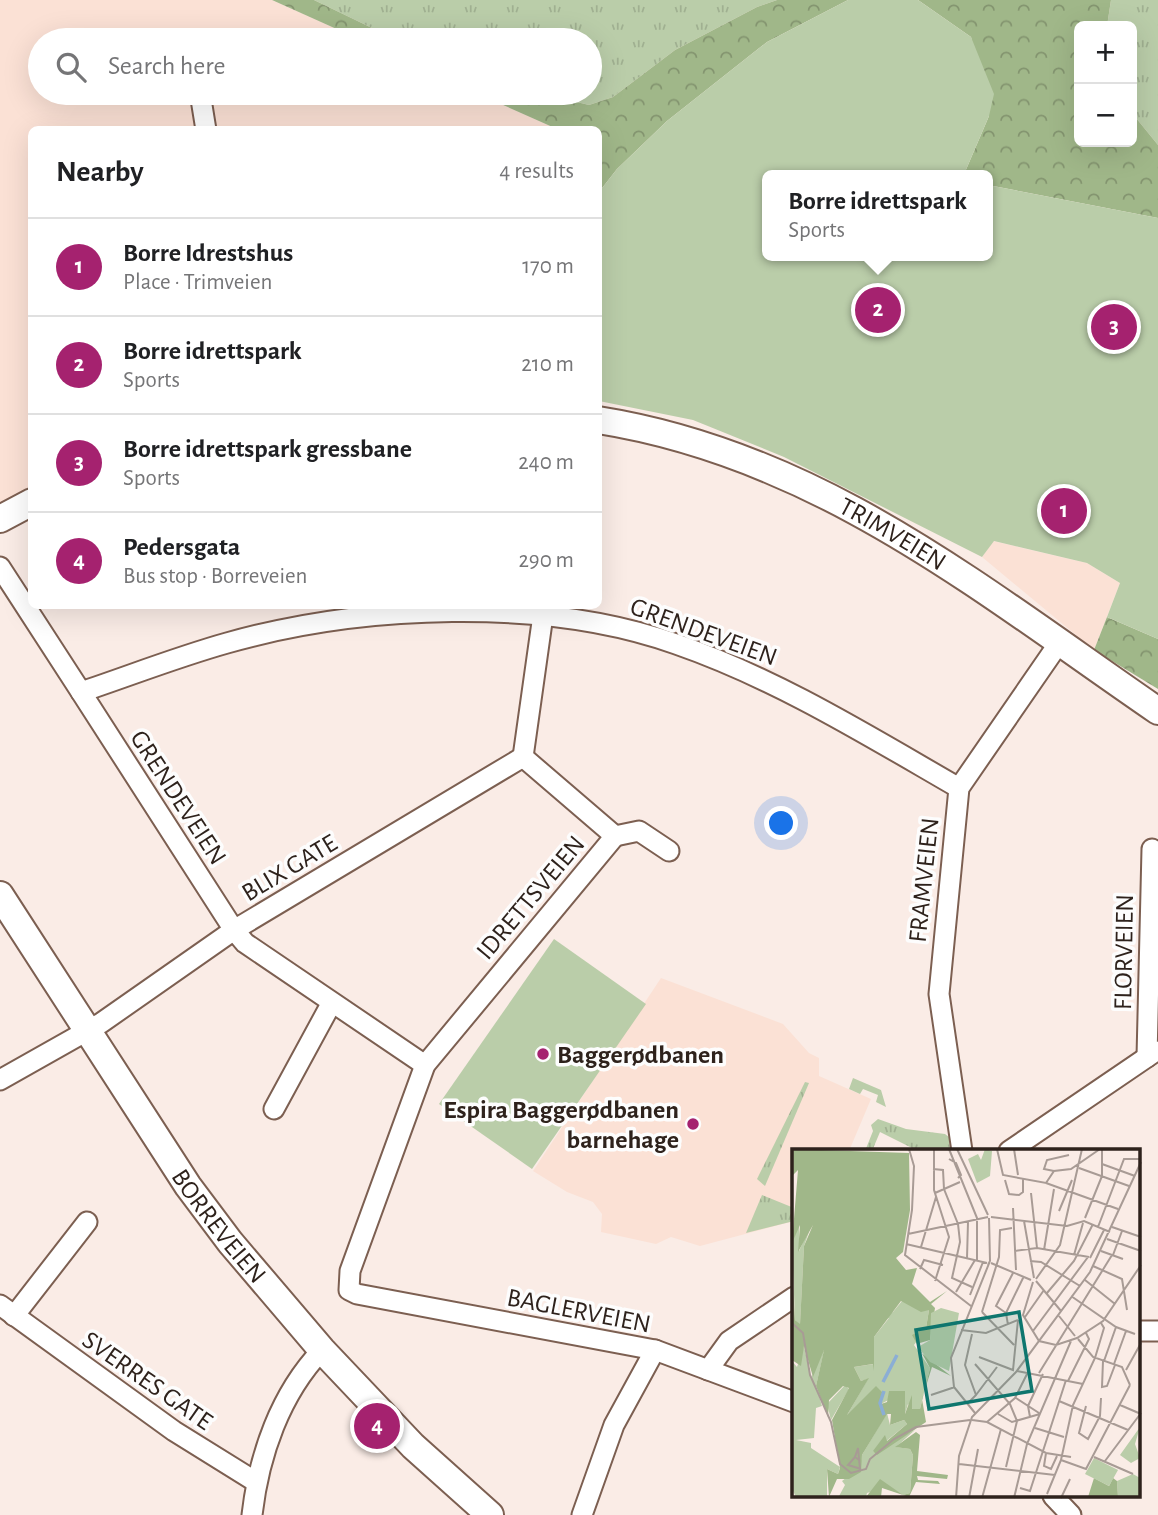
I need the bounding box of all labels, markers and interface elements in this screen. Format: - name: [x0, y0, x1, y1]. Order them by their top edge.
- map controls: [1074, 21, 1137, 147]
- button: +: [1074, 21, 1137, 84]
- search box: [28, 28, 602, 105]
- icon: search: [52, 48, 90, 86]
- text: Search here: [108, 53, 226, 79]
- button: −: [1074, 84, 1137, 147]
- text: Nearby: [56, 157, 144, 187]
- text: 4 results: [499, 160, 574, 183]
- popup: [762, 170, 993, 261]
- text: Borre idrettspark: [788, 188, 967, 214]
- text: Sports: [788, 219, 845, 242]
- text: Borre Idrestshus: [123, 240, 293, 266]
- text: 1: [75, 255, 83, 278]
- text: 170 m: [522, 255, 574, 278]
- text: Place · Trimveien: [123, 271, 272, 294]
- pin: 2: [855, 284, 901, 336]
- pin: 3: [1091, 301, 1137, 353]
- text: Borre idrettspark: [123, 338, 302, 364]
- text: 2: [74, 353, 84, 376]
- text: 210 m: [521, 353, 574, 376]
- text: Sports: [123, 369, 180, 392]
- text: Borre idrettspark gressbane: [123, 436, 412, 462]
- text: 3: [74, 451, 84, 474]
- text: 240 m: [518, 451, 574, 474]
- text: Sports: [123, 467, 180, 490]
- pin: 1: [1041, 485, 1087, 537]
- street label: TRIMVEIEN: [835, 493, 950, 575]
- text: Pedersgata: [123, 534, 240, 560]
- text: 4: [73, 549, 85, 572]
- text: 290 m: [518, 549, 574, 572]
- text: Bus stop · Borreveien: [123, 565, 307, 588]
- street label: GRENDEVEIEN: [627, 593, 781, 671]
- street label: GRENDEVEIEN: [125, 726, 231, 869]
- your location: [764, 806, 798, 840]
- street label: FRAMVEIEN: [905, 816, 943, 944]
- street label: BLIX GATE: [237, 829, 342, 906]
- street label: IDRETTSVEIEN: [472, 831, 590, 964]
- street label: FLORVEIEN: [1110, 894, 1138, 1010]
- place label: Baggerødbanen: [557, 1042, 724, 1068]
- marker: Baggerødbanen: [535, 1046, 551, 1062]
- place label: Espira Baggerødbanen barnehage: [443, 1097, 679, 1153]
- marker: Espira Baggerødbanen barnehage: [685, 1116, 701, 1132]
- inset map: [792, 1149, 1140, 1498]
- street label: BORREVEIEN: [167, 1165, 271, 1288]
- street label: BAGLERVEIEN: [505, 1284, 653, 1338]
- street label: SVERRES GATE: [78, 1327, 217, 1435]
- pin: 4: [354, 1400, 400, 1452]

